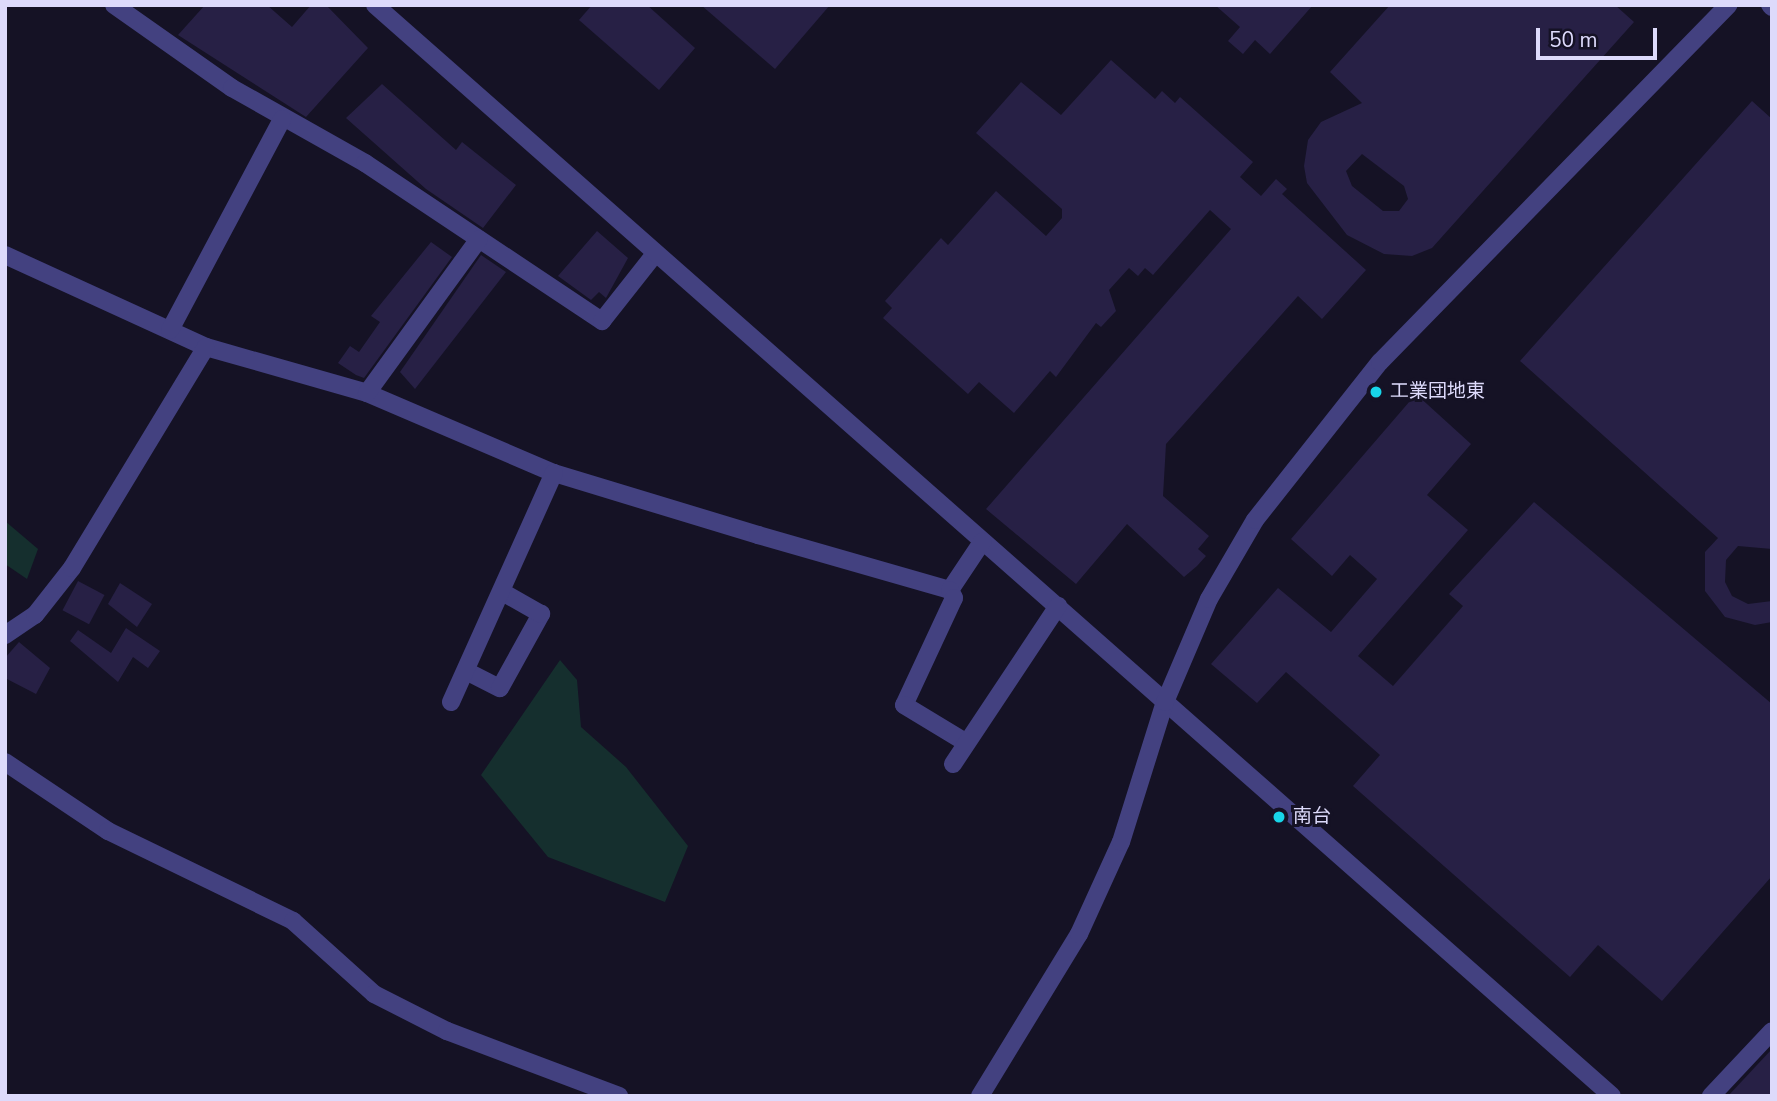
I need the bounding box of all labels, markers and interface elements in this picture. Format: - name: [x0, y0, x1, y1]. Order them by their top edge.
- scale bar: [1539, 14, 1660, 58]
- text: 50 m: [1549, 26, 1598, 54]
- place label: 工業団地東: [1390, 381, 1485, 403]
- marker: 工業団地東: [1368, 384, 1384, 400]
- place label: 南台: [1293, 806, 1331, 828]
- marker: 南台: [1271, 809, 1287, 825]

